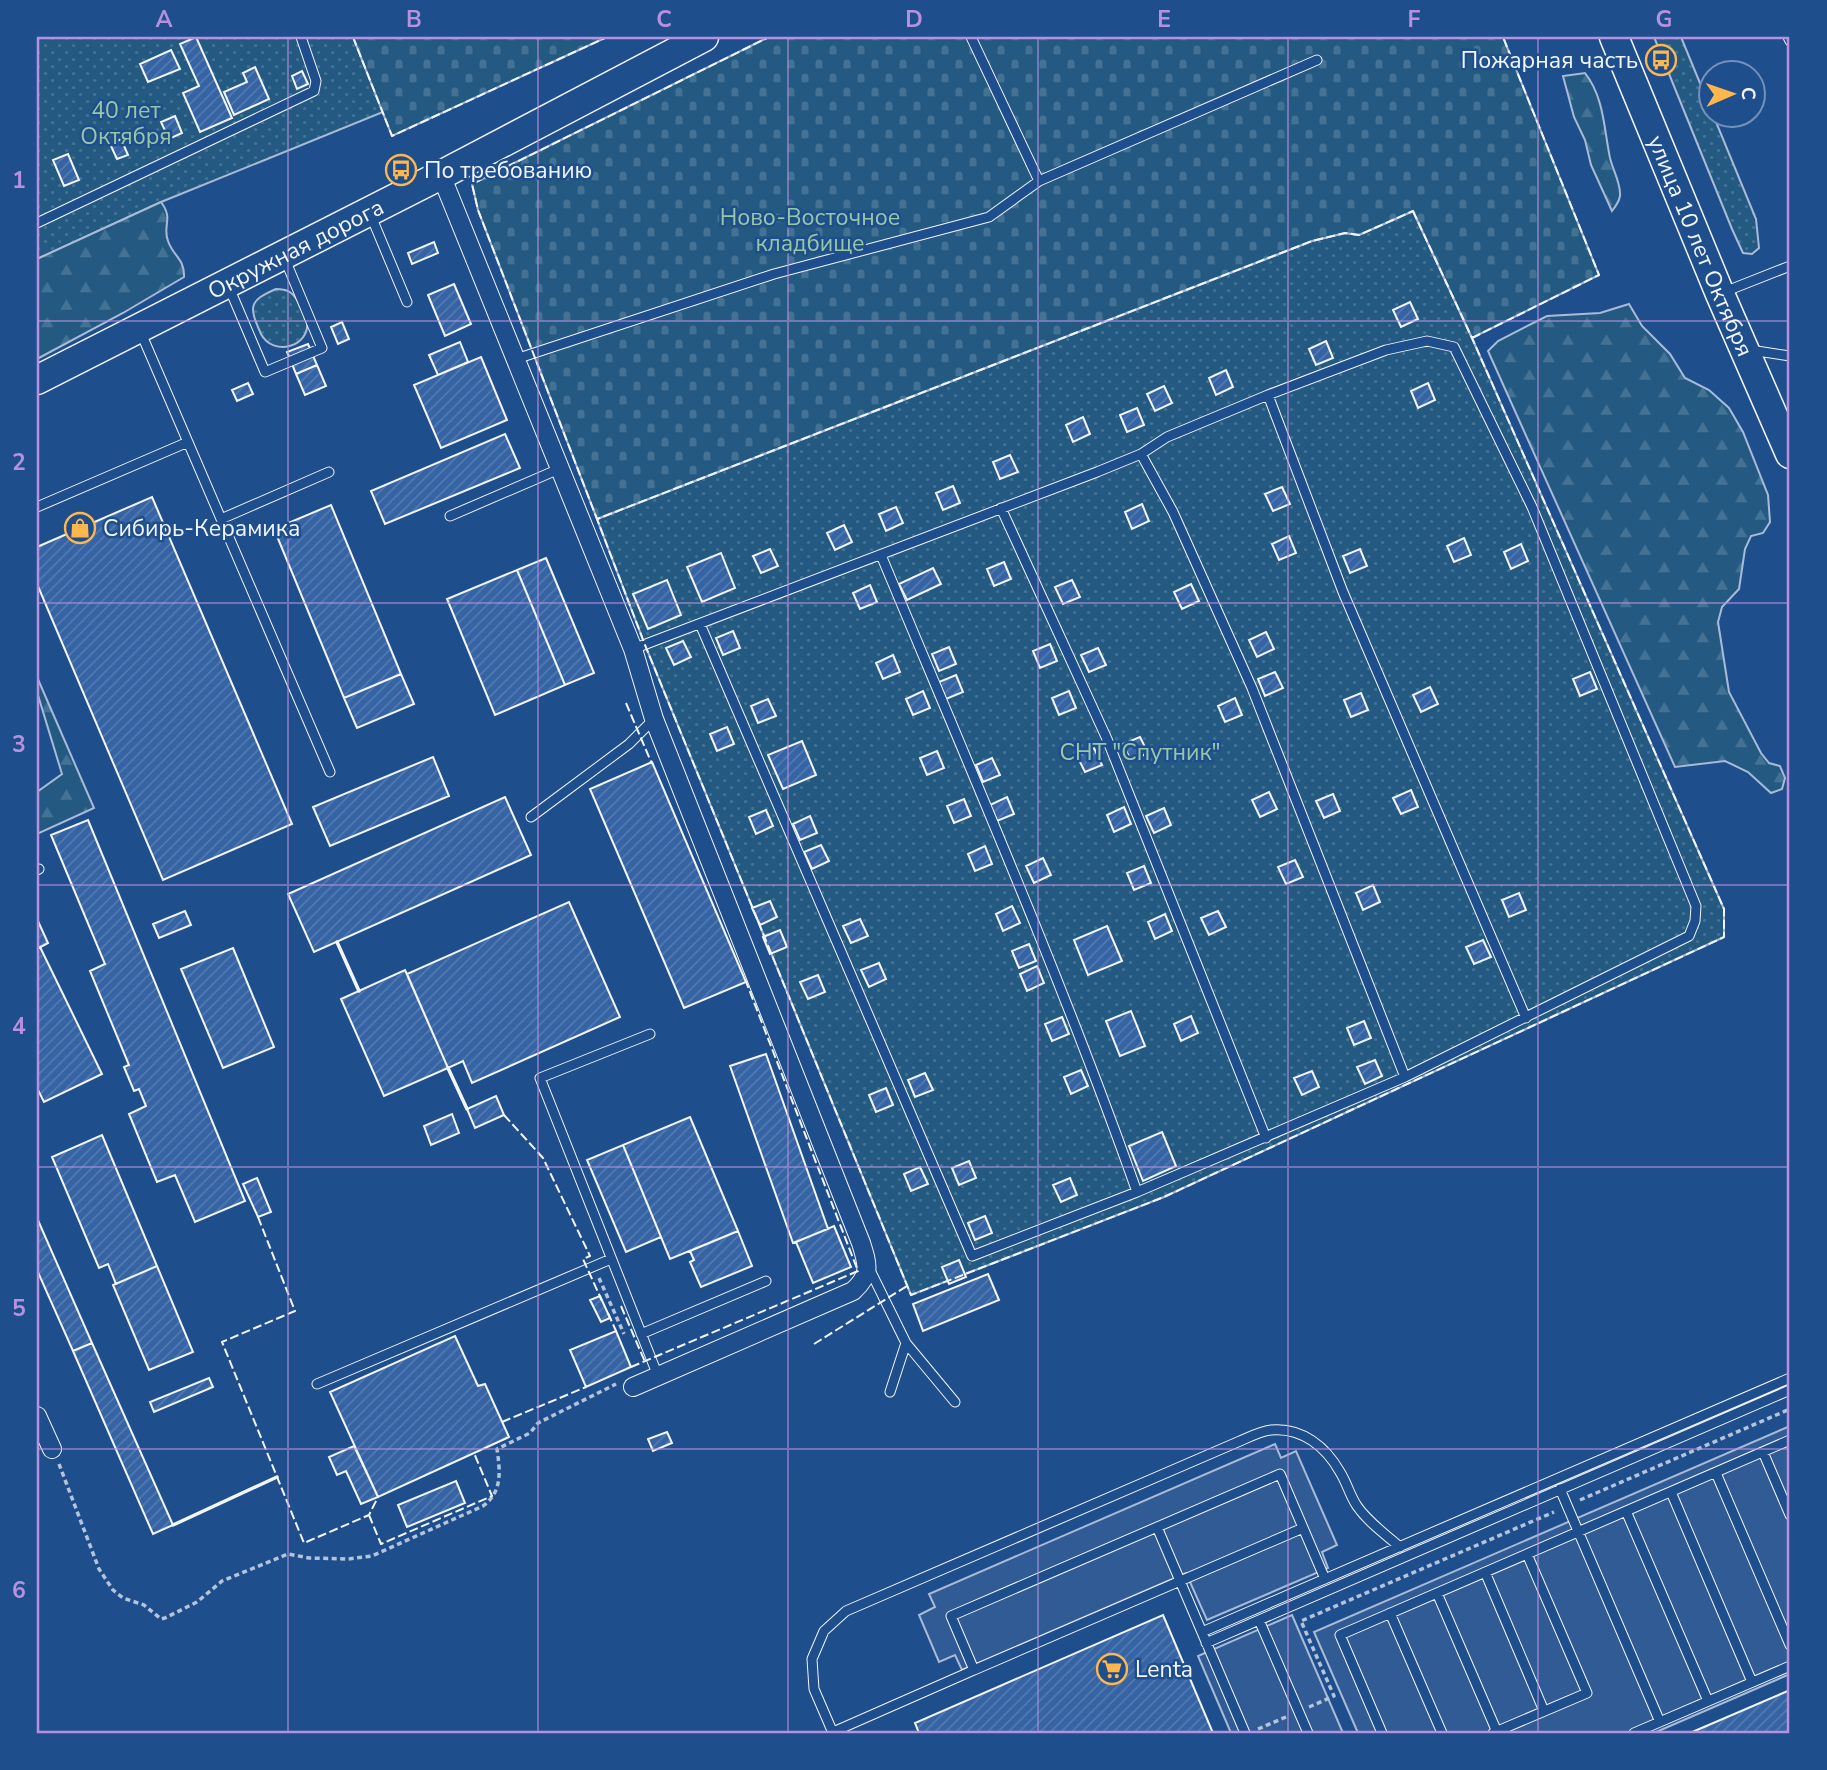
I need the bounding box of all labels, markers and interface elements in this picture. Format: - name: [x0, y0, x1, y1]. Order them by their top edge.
- text: A: [155, 4, 173, 35]
- text: B: [406, 4, 422, 35]
- text: C: [656, 4, 672, 35]
- text: D: [905, 4, 923, 35]
- text: E: [1157, 4, 1171, 35]
- text: F: [1408, 4, 1421, 35]
- text: G: [1656, 4, 1672, 35]
- bus stop icon: Пожарная часть: [1644, 43, 1678, 77]
- place label: Пожарная часть: [1461, 45, 1638, 76]
- north arrow: [1698, 60, 1768, 130]
- text: С: [1735, 87, 1761, 100]
- park label: 40 лет Октября: [80, 95, 172, 152]
- street label: улица 10 лет Октября: [1641, 130, 1761, 361]
- bus stop icon: По требованию: [384, 153, 418, 187]
- place label: По требованию: [424, 155, 592, 186]
- text: 1: [12, 165, 26, 196]
- street label: Окружная дорога: [202, 191, 389, 306]
- park label: Ново-Восточное кладбище: [720, 202, 900, 259]
- text: 2: [12, 447, 26, 478]
- shop icon: Сибирь-Керамика: [63, 511, 97, 545]
- place label: Сибирь-Керамика: [103, 513, 300, 544]
- text: 3: [12, 729, 26, 760]
- park label: СНТ "Спутник": [1059, 737, 1221, 768]
- text: 4: [12, 1011, 26, 1042]
- text: 5: [12, 1293, 26, 1324]
- text: 6: [12, 1575, 26, 1606]
- supermarket icon: Lenta: [1095, 1652, 1129, 1686]
- place label: Lenta: [1135, 1654, 1193, 1685]

